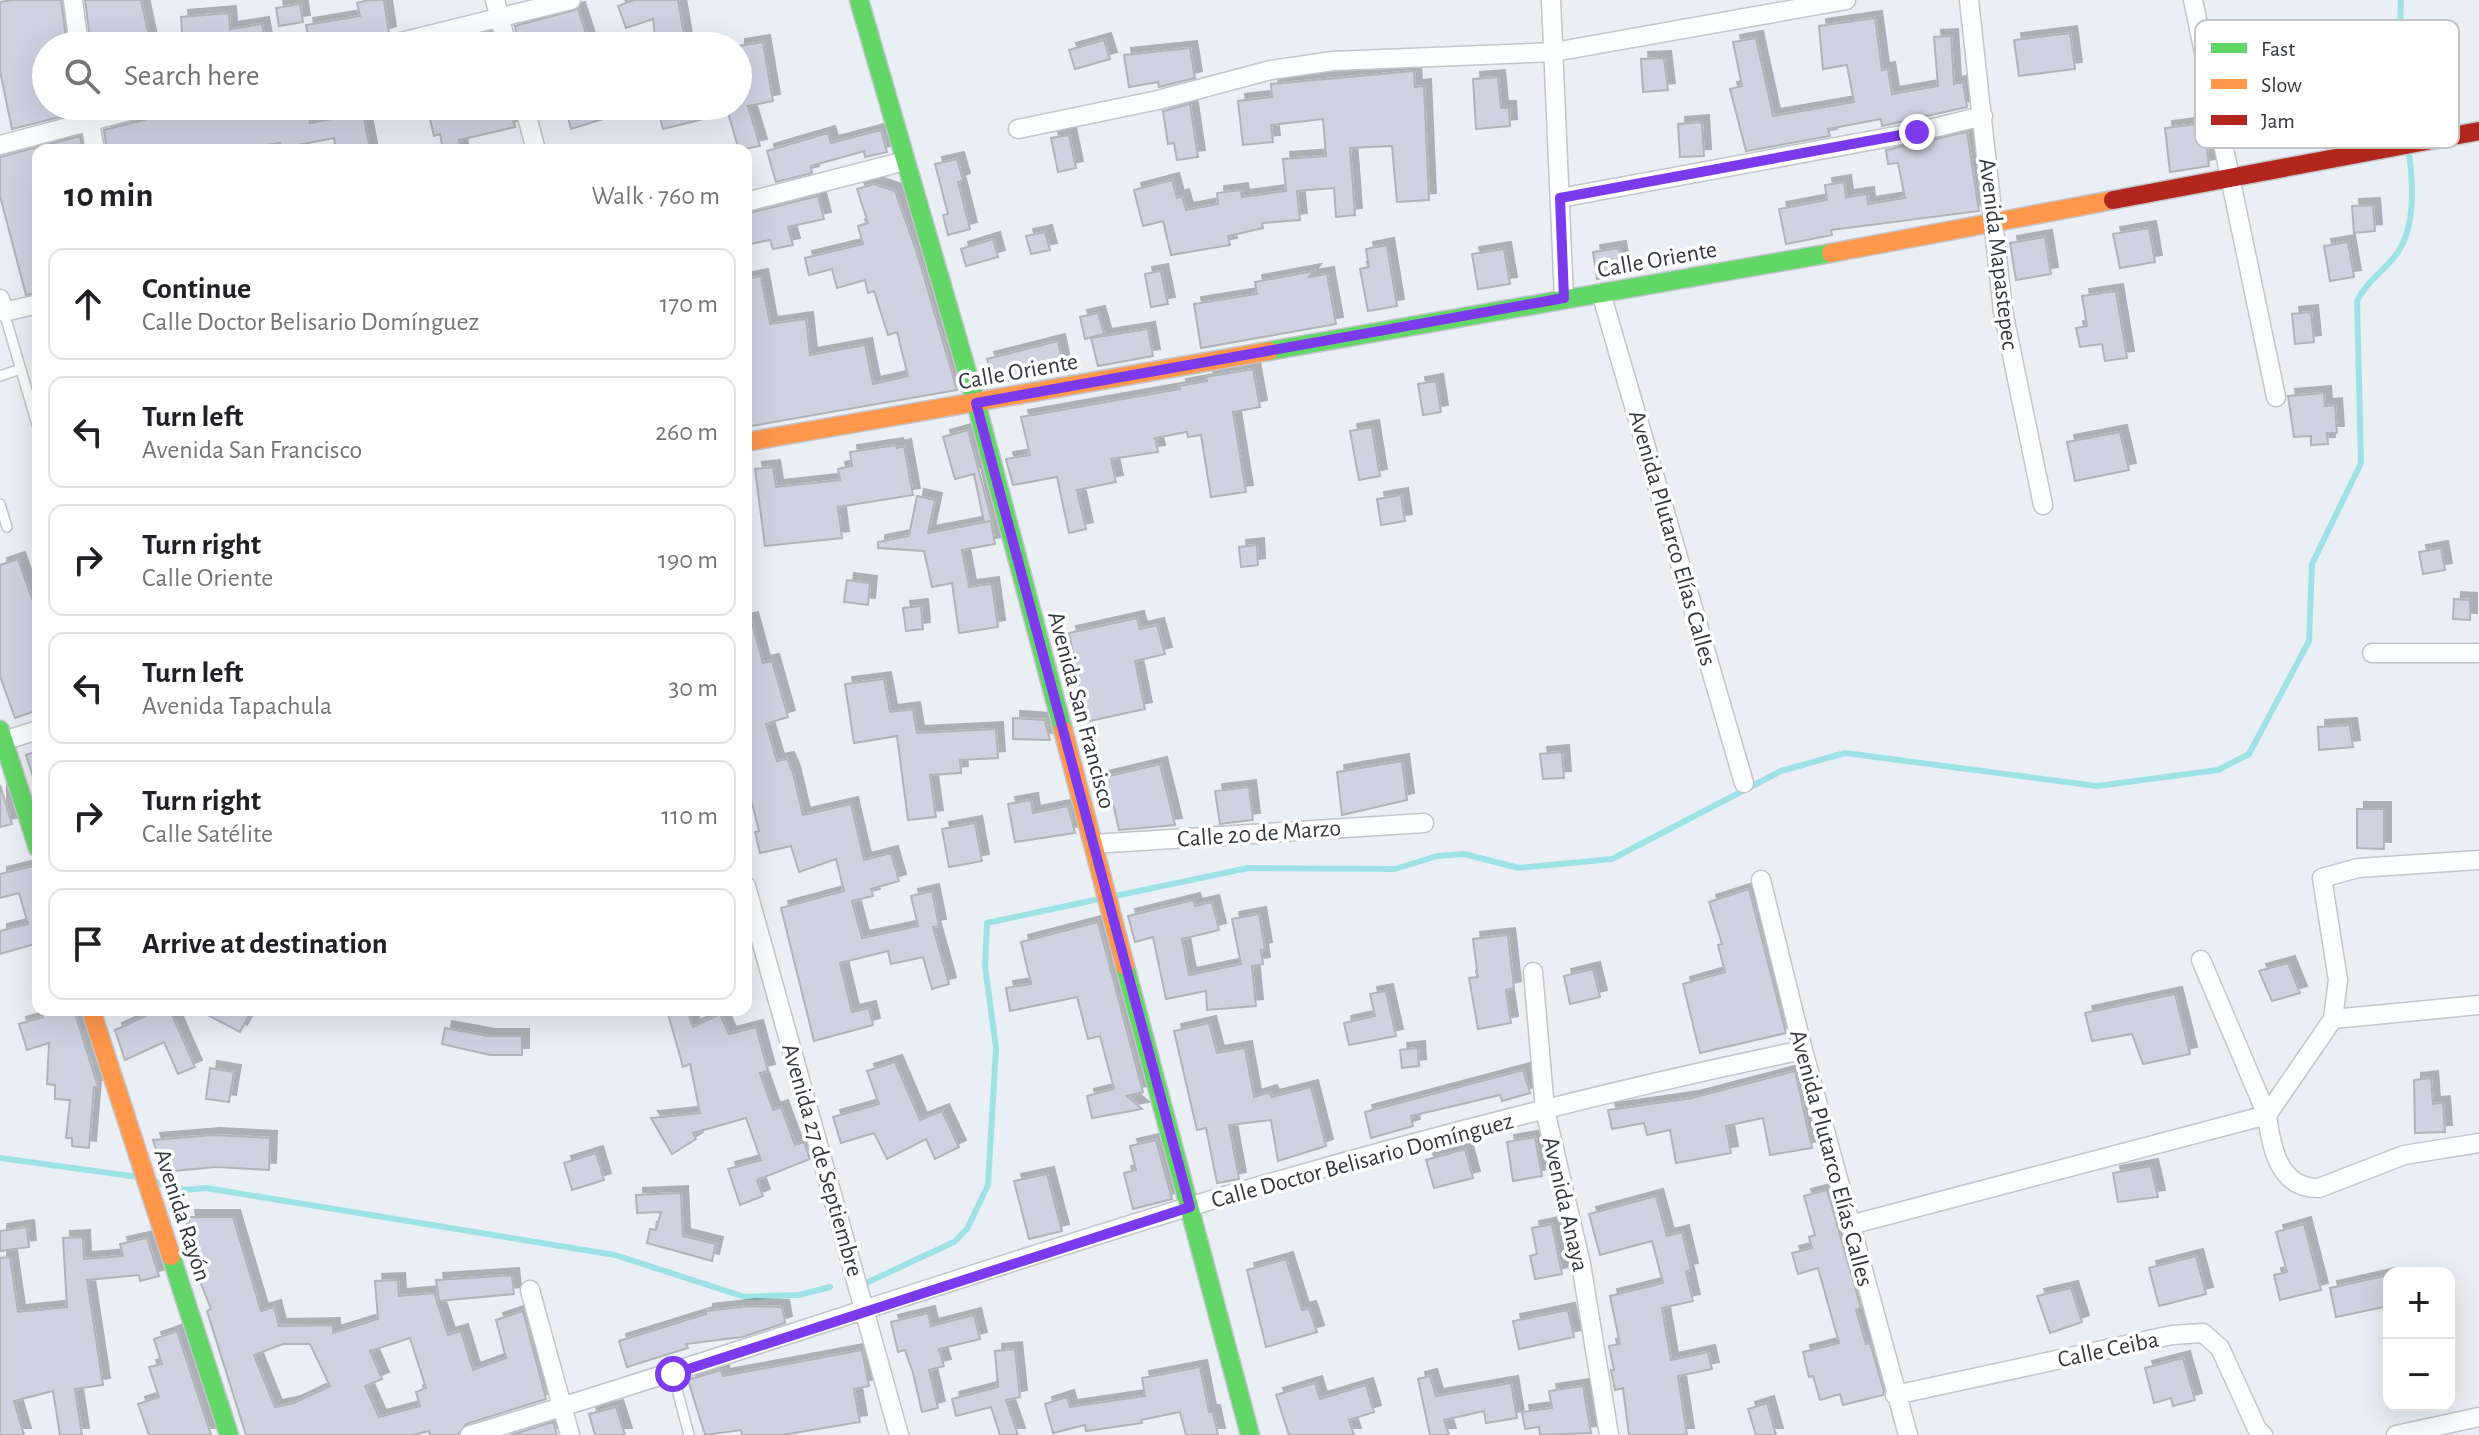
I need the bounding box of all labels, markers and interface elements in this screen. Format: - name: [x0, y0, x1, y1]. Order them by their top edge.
- legend: [2195, 20, 2459, 148]
- search box: [32, 32, 752, 120]
- text: Fast: [2261, 38, 2295, 60]
- icon: search: [60, 54, 104, 98]
- text: Search here: [124, 61, 260, 91]
- text: Slow: [2261, 74, 2302, 96]
- text: Jam: [2261, 110, 2295, 132]
- route end: [1899, 114, 1935, 150]
- street label: Avenida Mapastepec: [1974, 157, 2022, 351]
- text: 10 min: [64, 179, 153, 213]
- text: Walk · 760 m: [591, 183, 720, 209]
- street label: Calle Oriente: [1595, 238, 1719, 282]
- text: Continue: [142, 274, 251, 304]
- icon: ahead: [66, 282, 110, 326]
- text: 170 m: [659, 291, 718, 317]
- text: Calle Doctor Belisario Domínguez: [142, 309, 479, 335]
- street label: Calle Oriente: [956, 350, 1080, 394]
- text: Turn left: [142, 402, 243, 432]
- street label: Avenida Plutarco Elías Calles: [1624, 408, 1720, 669]
- icon: left: [66, 410, 110, 454]
- text: 260 m: [655, 419, 718, 445]
- text: Avenida San Francisco: [142, 437, 362, 463]
- text: Turn right: [142, 530, 261, 560]
- icon: right: [66, 538, 110, 582]
- text: 190 m: [658, 547, 718, 573]
- text: Calle Oriente: [142, 565, 273, 591]
- street label: Avenida San Francisco: [1043, 609, 1119, 812]
- text: Turn left: [142, 658, 243, 688]
- icon: left: [66, 666, 110, 710]
- text: 30 m: [668, 675, 718, 701]
- text: Avenida Tapachula: [142, 693, 332, 719]
- text: Turn right: [142, 786, 261, 816]
- icon: right: [66, 794, 110, 838]
- text: 110 m: [661, 803, 718, 829]
- street label: Calle 20 de Marzo: [1176, 816, 1342, 852]
- text: Calle Satélite: [142, 821, 273, 847]
- icon: arrive: [66, 922, 110, 966]
- text: Arrive at destination: [142, 929, 388, 959]
- street label: Avenida Plutarco Elías Calles: [1785, 1027, 1877, 1289]
- street label: Avenida 27 de Septiembre: [777, 1041, 867, 1279]
- street label: Calle Doctor Belisario Domínguez: [1209, 1109, 1516, 1213]
- street label: Avenida Anaya: [1538, 1134, 1592, 1274]
- street label: Avenida Rayón: [149, 1146, 215, 1284]
- map controls: [2383, 1267, 2455, 1411]
- button: +: [2383, 1267, 2455, 1339]
- street label: Calle Ceiba: [2055, 1328, 2161, 1372]
- button: −: [2383, 1339, 2455, 1411]
- route start: [655, 1356, 691, 1392]

